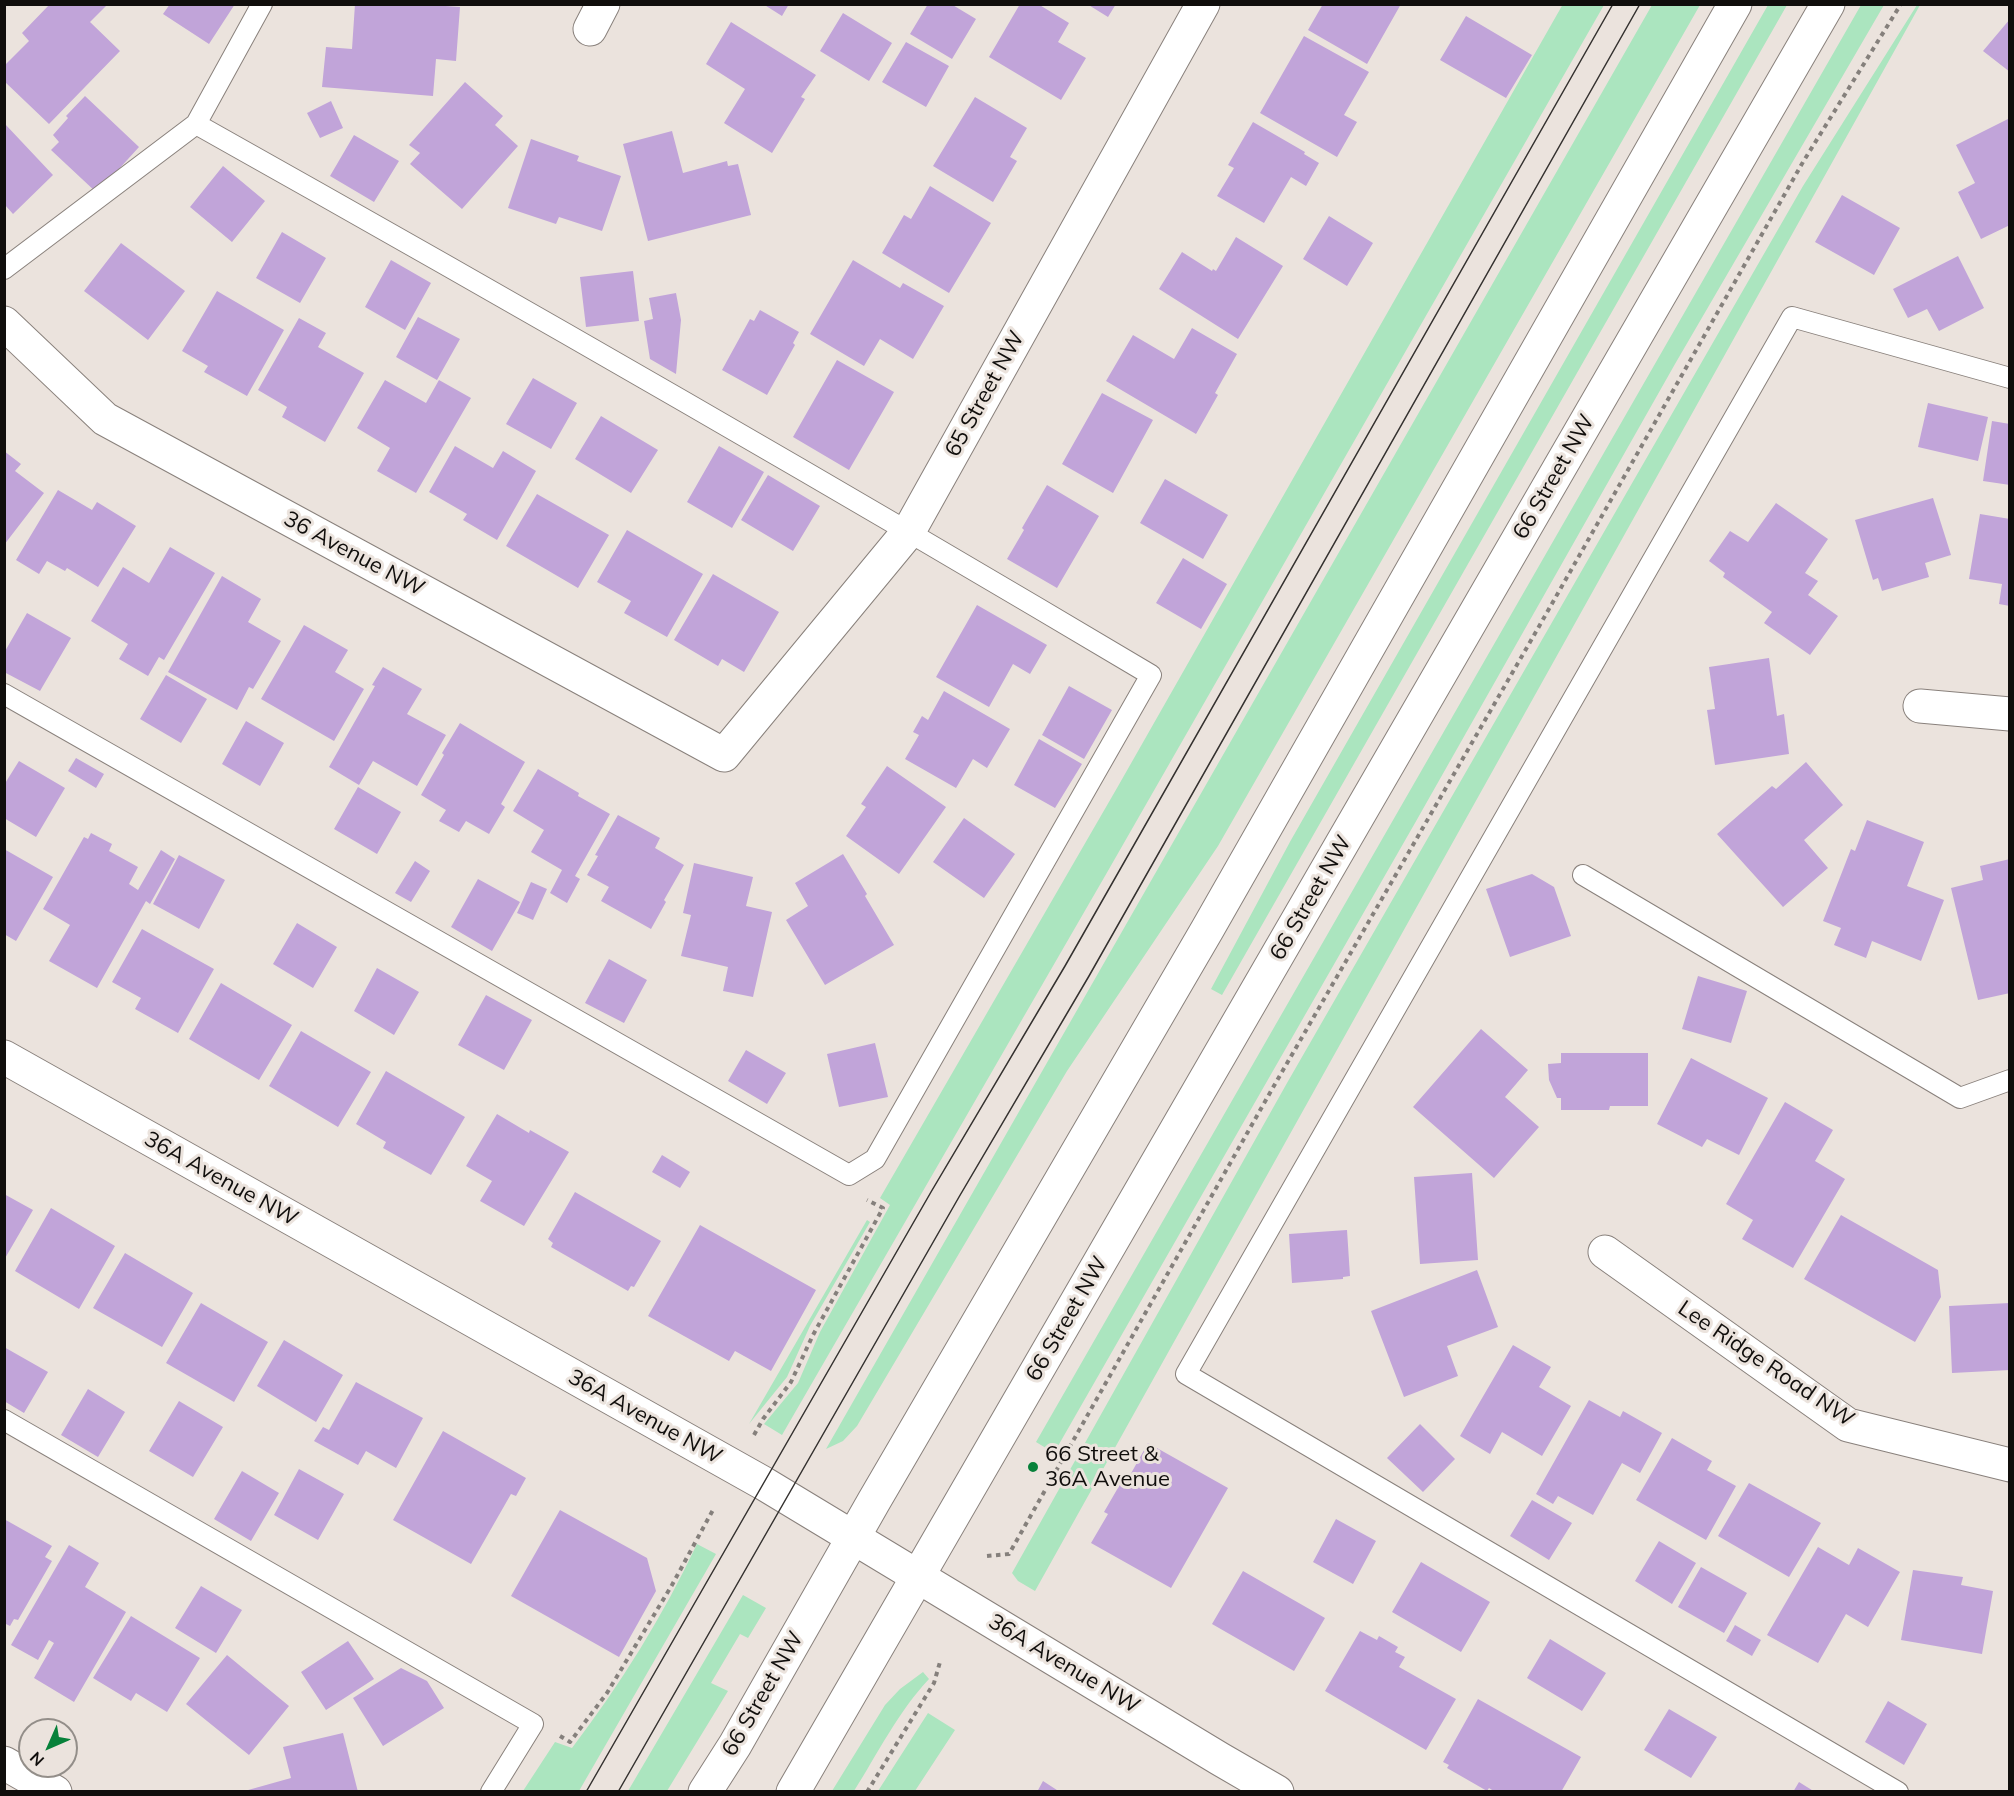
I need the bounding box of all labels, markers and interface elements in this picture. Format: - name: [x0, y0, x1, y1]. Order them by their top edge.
- street label: 65 Street NW: [940, 327, 1030, 461]
- street label: 66 Street NW: [1508, 410, 1600, 544]
- street label: 36 Avenue NW: [279, 506, 429, 602]
- street label: 66 Street NW: [1265, 831, 1357, 965]
- street label: 36A Avenue NW: [140, 1126, 302, 1232]
- street label: 66 Street NW: [1021, 1252, 1113, 1386]
- street label: Lee Ridge Road NW: [1673, 1295, 1859, 1433]
- street label: 36A Avenue NW: [564, 1364, 726, 1470]
- place label: 66 Street & 36A Avenue: [1045, 1441, 1170, 1492]
- marker: 66 Street & 36A Avenue: [1026, 1460, 1040, 1474]
- street label: 36A Avenue NW: [984, 1608, 1144, 1720]
- street label: 66 Street NW: [717, 1627, 809, 1761]
- north arrow: [18, 1718, 78, 1778]
- text: N: [25, 1748, 48, 1771]

